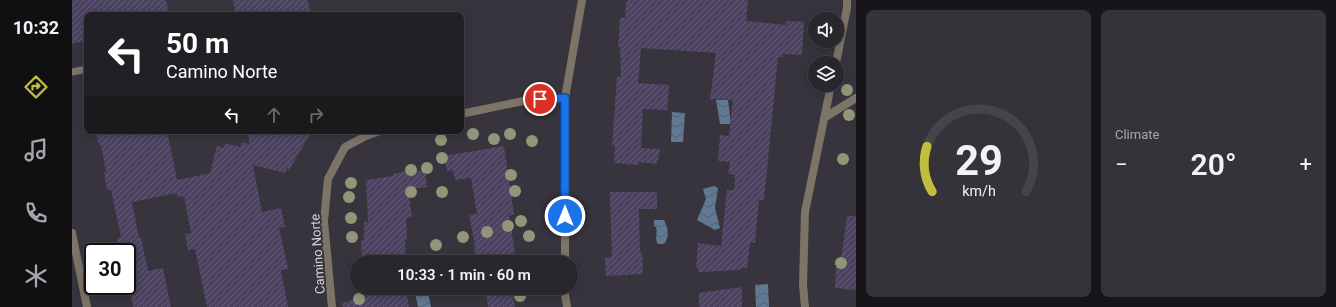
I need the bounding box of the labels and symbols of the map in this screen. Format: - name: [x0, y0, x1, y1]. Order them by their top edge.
- pin: [523, 82, 557, 116]
- position arrow: [544, 195, 586, 237]
- street label: Camino Norte: [307, 213, 328, 295]
- speed limit sign: 30: [84, 243, 136, 295]

